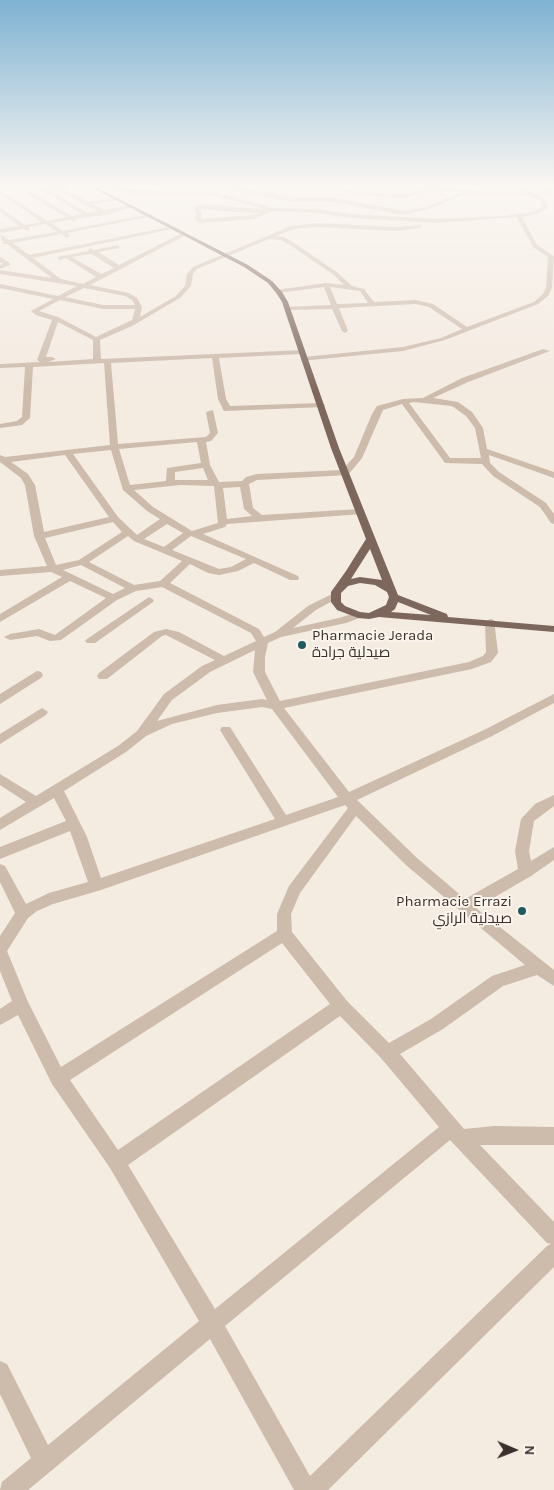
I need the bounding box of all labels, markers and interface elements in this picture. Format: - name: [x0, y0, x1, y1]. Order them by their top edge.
- place label: Pharmacie Jerada صيدلية جرادة: [312, 627, 433, 662]
- marker: Pharmacie Jerada صيدلية جرادة: [296, 639, 308, 651]
- place label: Pharmacie Errazi صيدلية الرازي: [396, 893, 512, 928]
- marker: Pharmacie Errazi صيدلية الرازي: [516, 905, 528, 917]
- north arrow: [489, 1425, 539, 1475]
- text: N: [521, 1445, 538, 1455]

